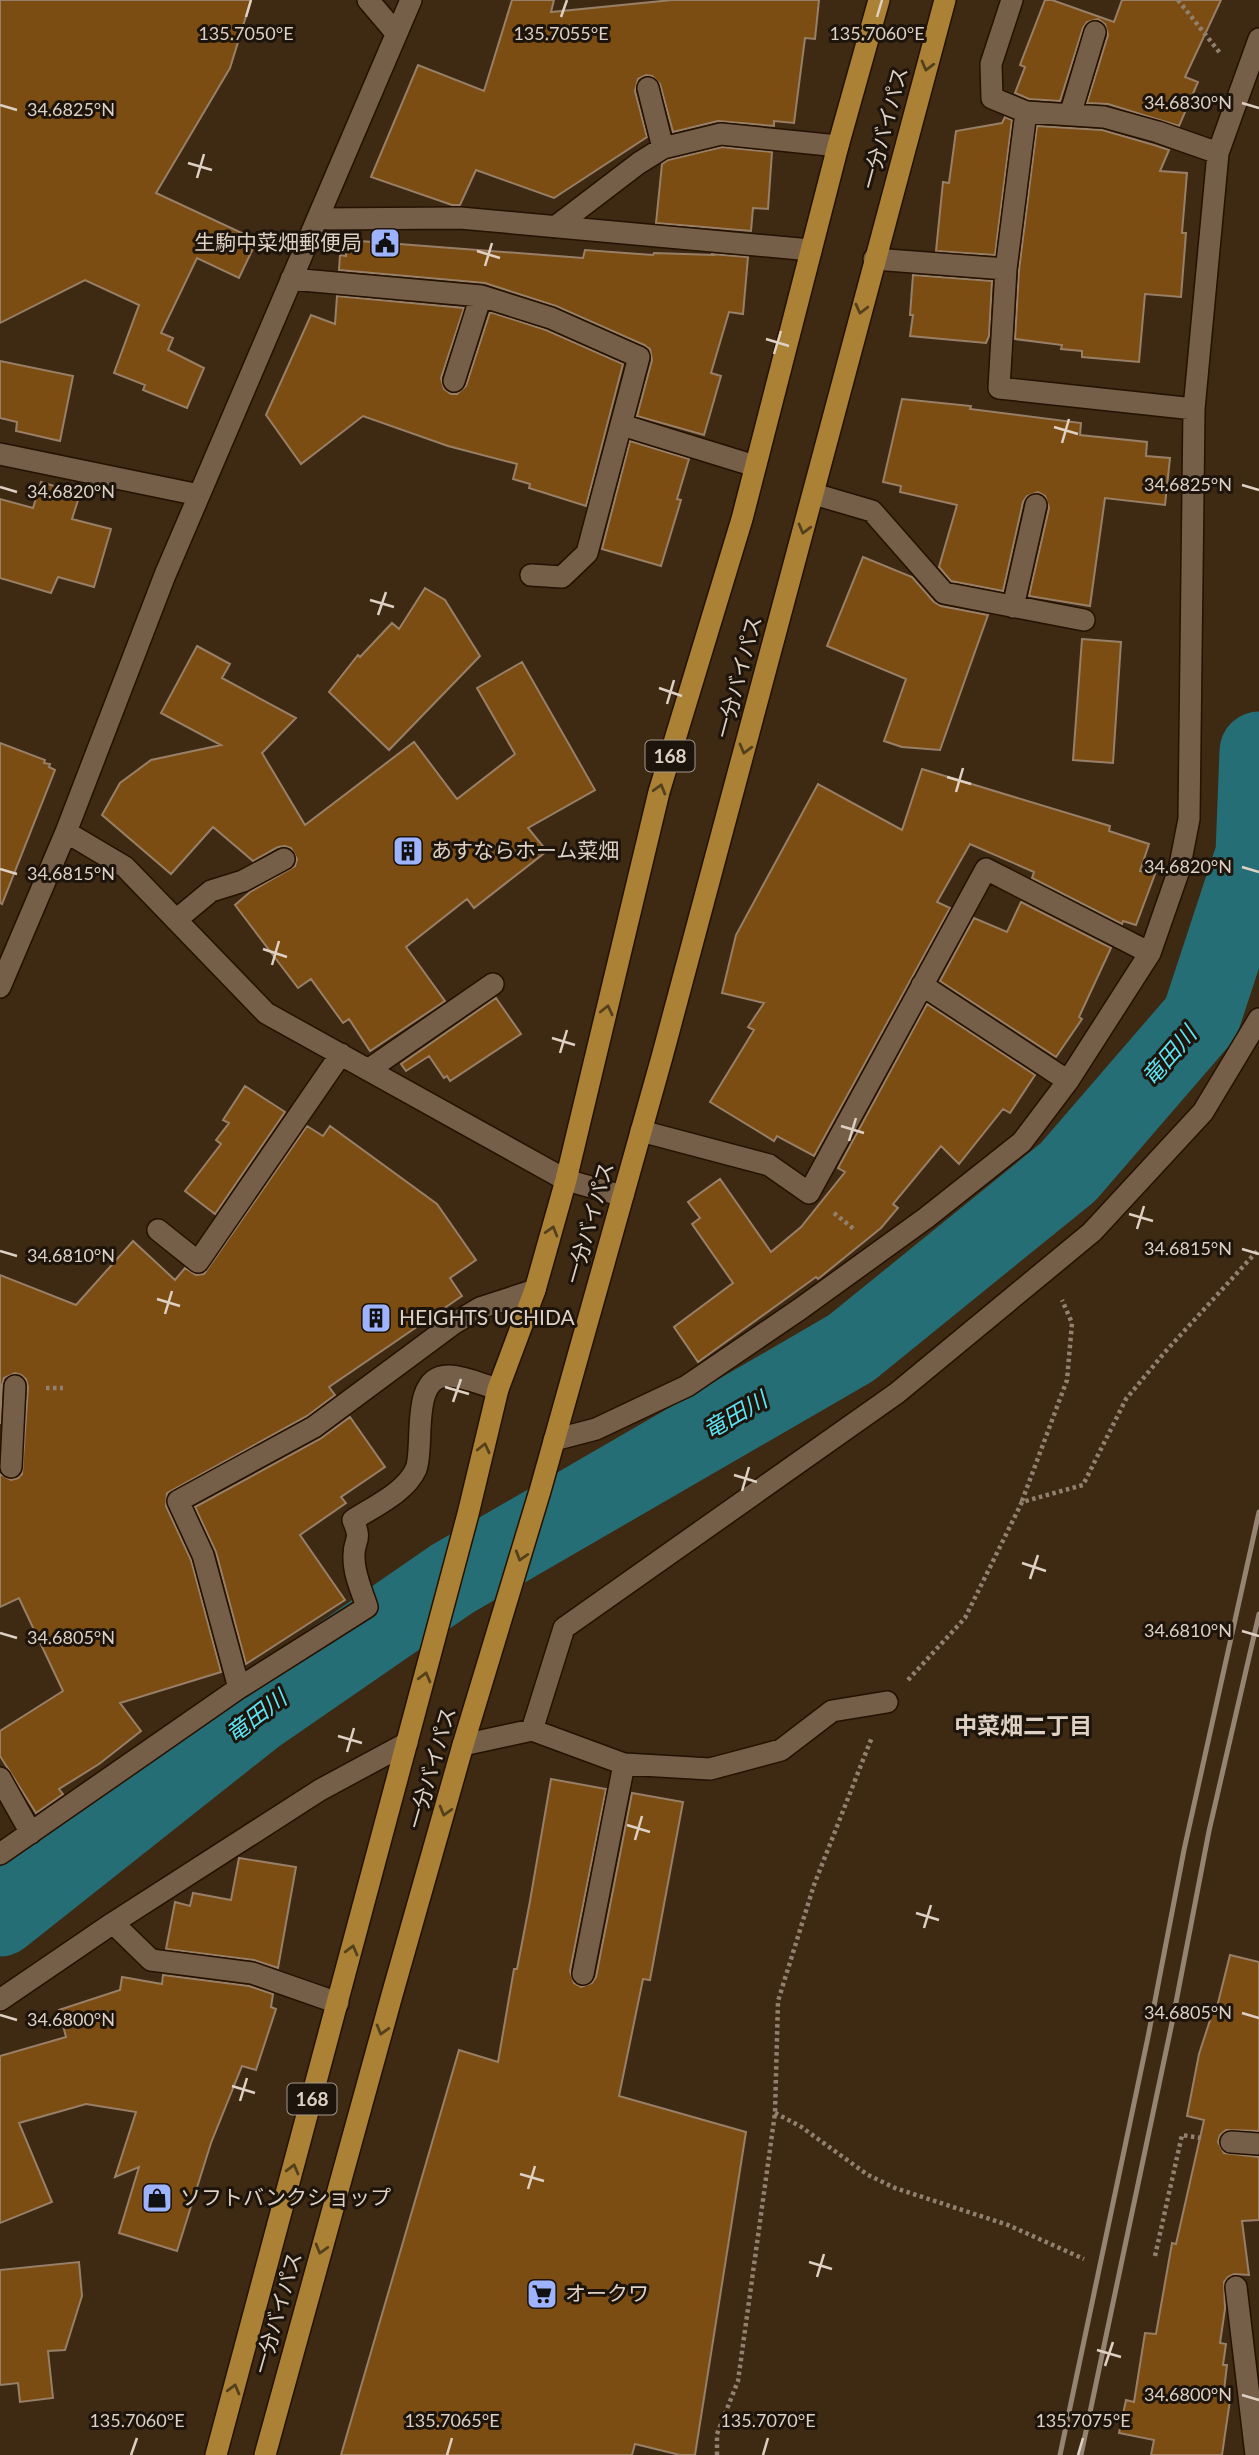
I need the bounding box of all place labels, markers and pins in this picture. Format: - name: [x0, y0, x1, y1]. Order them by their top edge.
- public building icon: 生駒中菜畑郵便局: [368, 226, 402, 260]
- place label: 生駒中菜畑郵便局: [194, 229, 362, 254]
- building icon: あすならホーム菜畑: [391, 834, 425, 868]
- place label: あすならホーム菜畑: [431, 837, 619, 862]
- building icon: HEIGHTS UCHIDA: [359, 1301, 393, 1335]
- place label: HEIGHTS UCHIDA: [399, 1304, 575, 1329]
- shop icon: ソフトバンクショップ: [140, 2181, 174, 2215]
- place label: ソフトバンクショップ: [180, 2184, 391, 2209]
- supermarket icon: オークワ: [525, 2277, 559, 2311]
- place label: オークワ: [565, 2280, 649, 2305]

